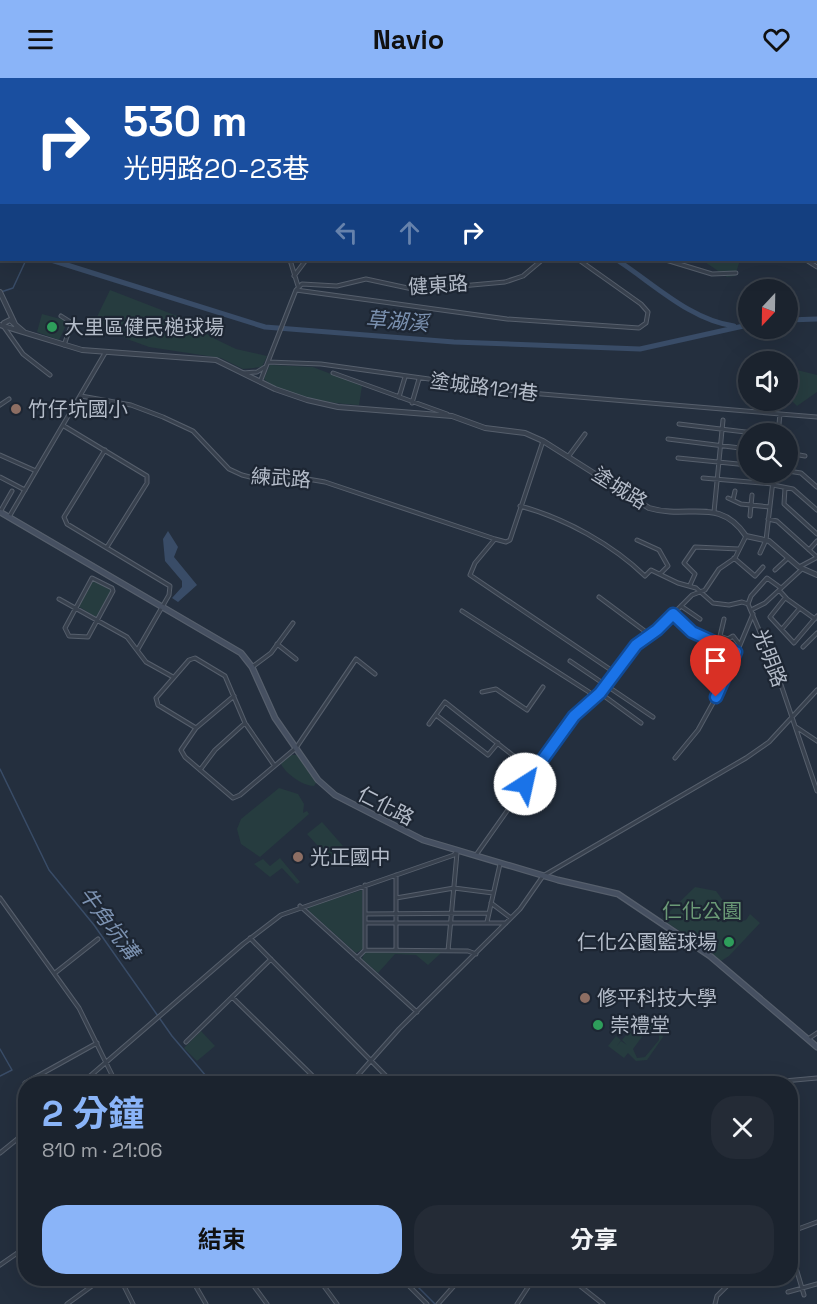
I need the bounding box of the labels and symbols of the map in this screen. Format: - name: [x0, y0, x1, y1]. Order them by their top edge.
- street label: 健東路: [407, 270, 469, 300]
- north arrow: [738, 279, 798, 339]
- water label: 草湖溪: [365, 305, 432, 337]
- place label: 大里區健民槌球場: [64, 314, 224, 340]
- marker: 大里區健民槌球場: [45, 320, 59, 334]
- street label: 塗城路121巷: [428, 367, 540, 407]
- place label: 竹仔坑國小: [28, 396, 128, 422]
- marker: 竹仔坑國小: [9, 402, 23, 416]
- street label: 塗城路: [588, 461, 652, 515]
- street label: 練武路: [250, 463, 312, 493]
- street label: 光明路: [747, 625, 793, 691]
- pin: [690, 635, 741, 697]
- position arrow: [493, 752, 557, 816]
- street label: 仁化路: [353, 781, 419, 831]
- place label: 光正國中: [310, 844, 390, 870]
- marker: 光正國中: [291, 850, 305, 864]
- water label: 牛角坑溝: [73, 881, 147, 967]
- park label: 仁化公園: [662, 898, 742, 924]
- place label: 仁化公園籃球場: [577, 929, 717, 955]
- marker: 仁化公園籃球場: [722, 935, 736, 949]
- place label: 修平科技大學: [597, 985, 717, 1011]
- marker: 修平科技大學: [578, 991, 592, 1005]
- place label: 崇禮堂: [610, 1012, 670, 1038]
- marker: 崇禮堂: [591, 1018, 605, 1032]

